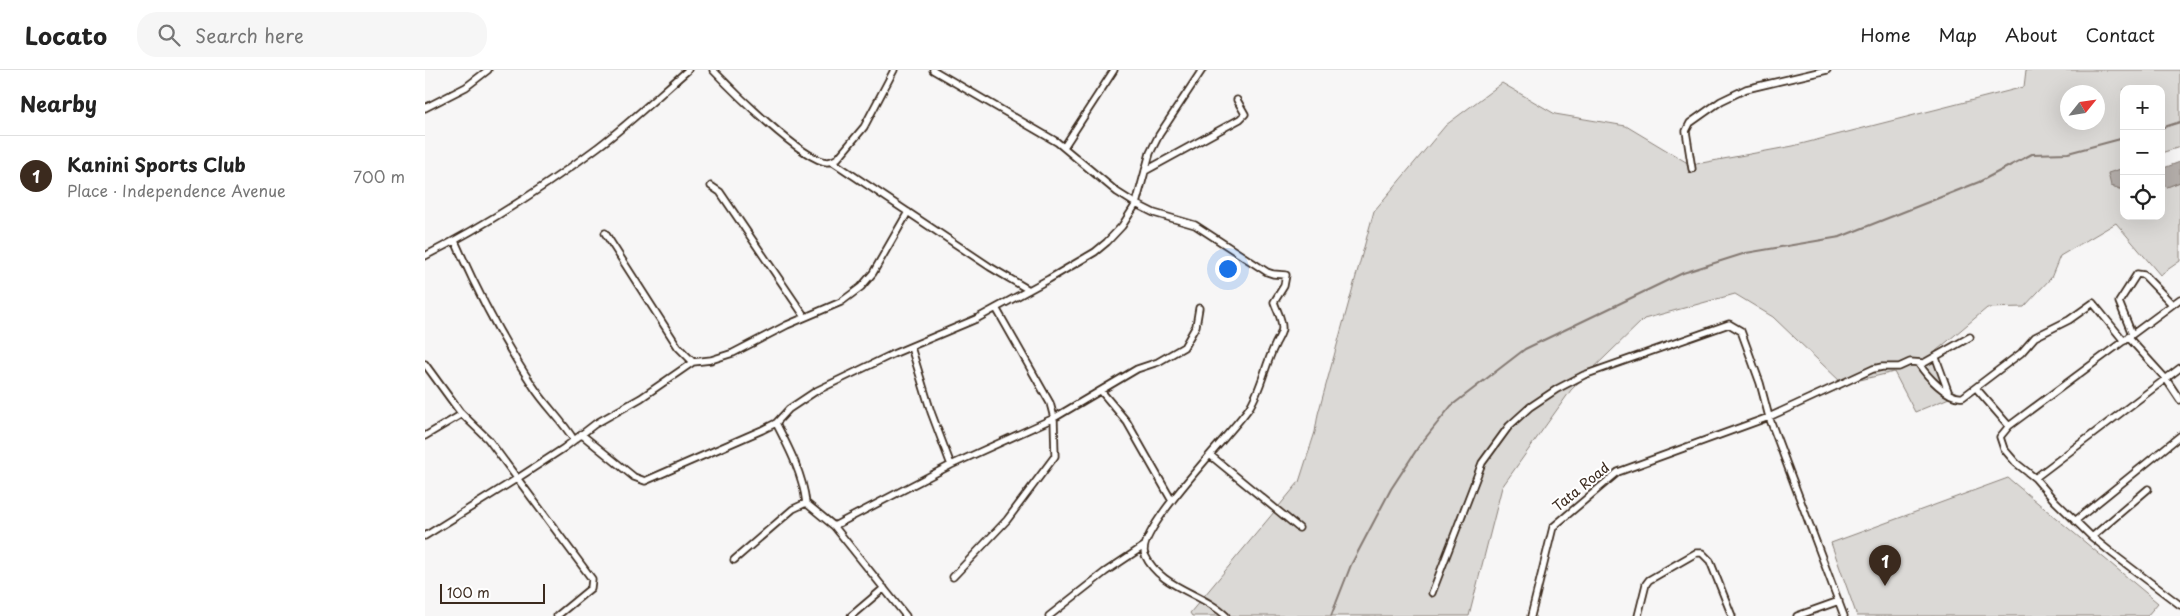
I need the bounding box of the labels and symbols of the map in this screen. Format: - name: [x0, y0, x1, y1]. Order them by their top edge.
- north arrow: [2060, 85, 2105, 130]
- your location: [1215, 256, 1241, 282]
- street label: Tata Road: [1548, 457, 1614, 516]
- pin: 1: [1869, 545, 1901, 586]
- scale bar: [440, 581, 545, 604]

